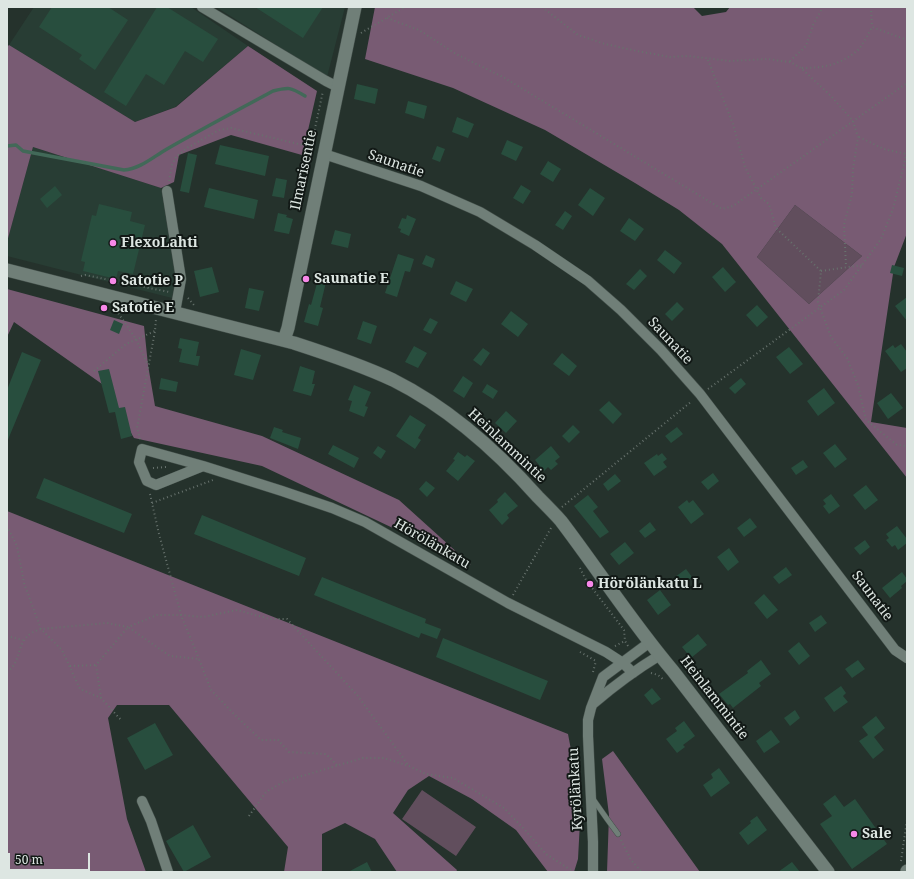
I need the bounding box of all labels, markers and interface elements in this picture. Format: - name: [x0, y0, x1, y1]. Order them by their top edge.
- street label: Ilmarisentie: [287, 128, 321, 212]
- street label: Saunatie: [366, 147, 426, 181]
- place label: FlexoLahti: [121, 235, 198, 251]
- marker: FlexoLahti: [108, 238, 118, 248]
- place label: Saunatie E: [314, 271, 389, 287]
- place label: Satotie P: [121, 273, 183, 289]
- marker: Saunatie E: [301, 274, 311, 284]
- marker: Satotie P: [108, 276, 118, 286]
- place label: Satotie E: [112, 300, 174, 316]
- marker: Satotie E: [99, 303, 109, 313]
- street label: Saunatie: [644, 314, 696, 368]
- street label: Heinlammintie: [464, 405, 550, 487]
- street label: Hörölänkatu: [391, 515, 473, 573]
- street label: Saunatie: [848, 568, 896, 624]
- place label: Hörölänkatu L: [598, 576, 702, 592]
- marker: Hörölänkatu L: [585, 579, 595, 589]
- street label: Heinlammintie: [676, 653, 752, 743]
- street label: Kyrölänkatu: [565, 747, 587, 831]
- place label: Sale: [862, 826, 891, 842]
- marker: Sale: [849, 829, 859, 839]
- scale bar: [10, 845, 92, 871]
- text: 50 m: [15, 851, 43, 868]

